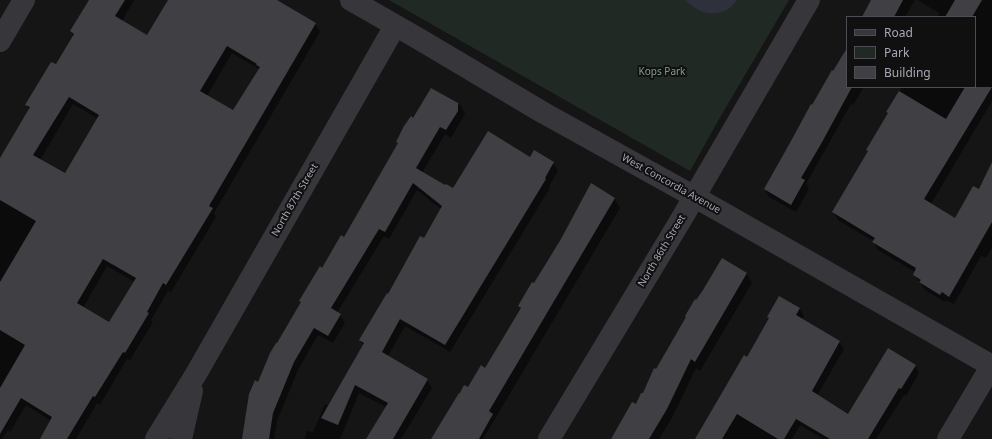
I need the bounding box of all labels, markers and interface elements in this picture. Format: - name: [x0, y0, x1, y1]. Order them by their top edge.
- legend: [846, 16, 976, 88]
- text: Road: [884, 24, 913, 41]
- text: Park: [884, 44, 909, 61]
- text: Building: [884, 64, 931, 81]
- park label: Kops Park: [639, 66, 685, 78]
- street label: West Concordia Avenue: [619, 152, 723, 216]
- street label: North 87th Street: [269, 162, 321, 238]
- street label: North 86th Street: [636, 213, 688, 289]

